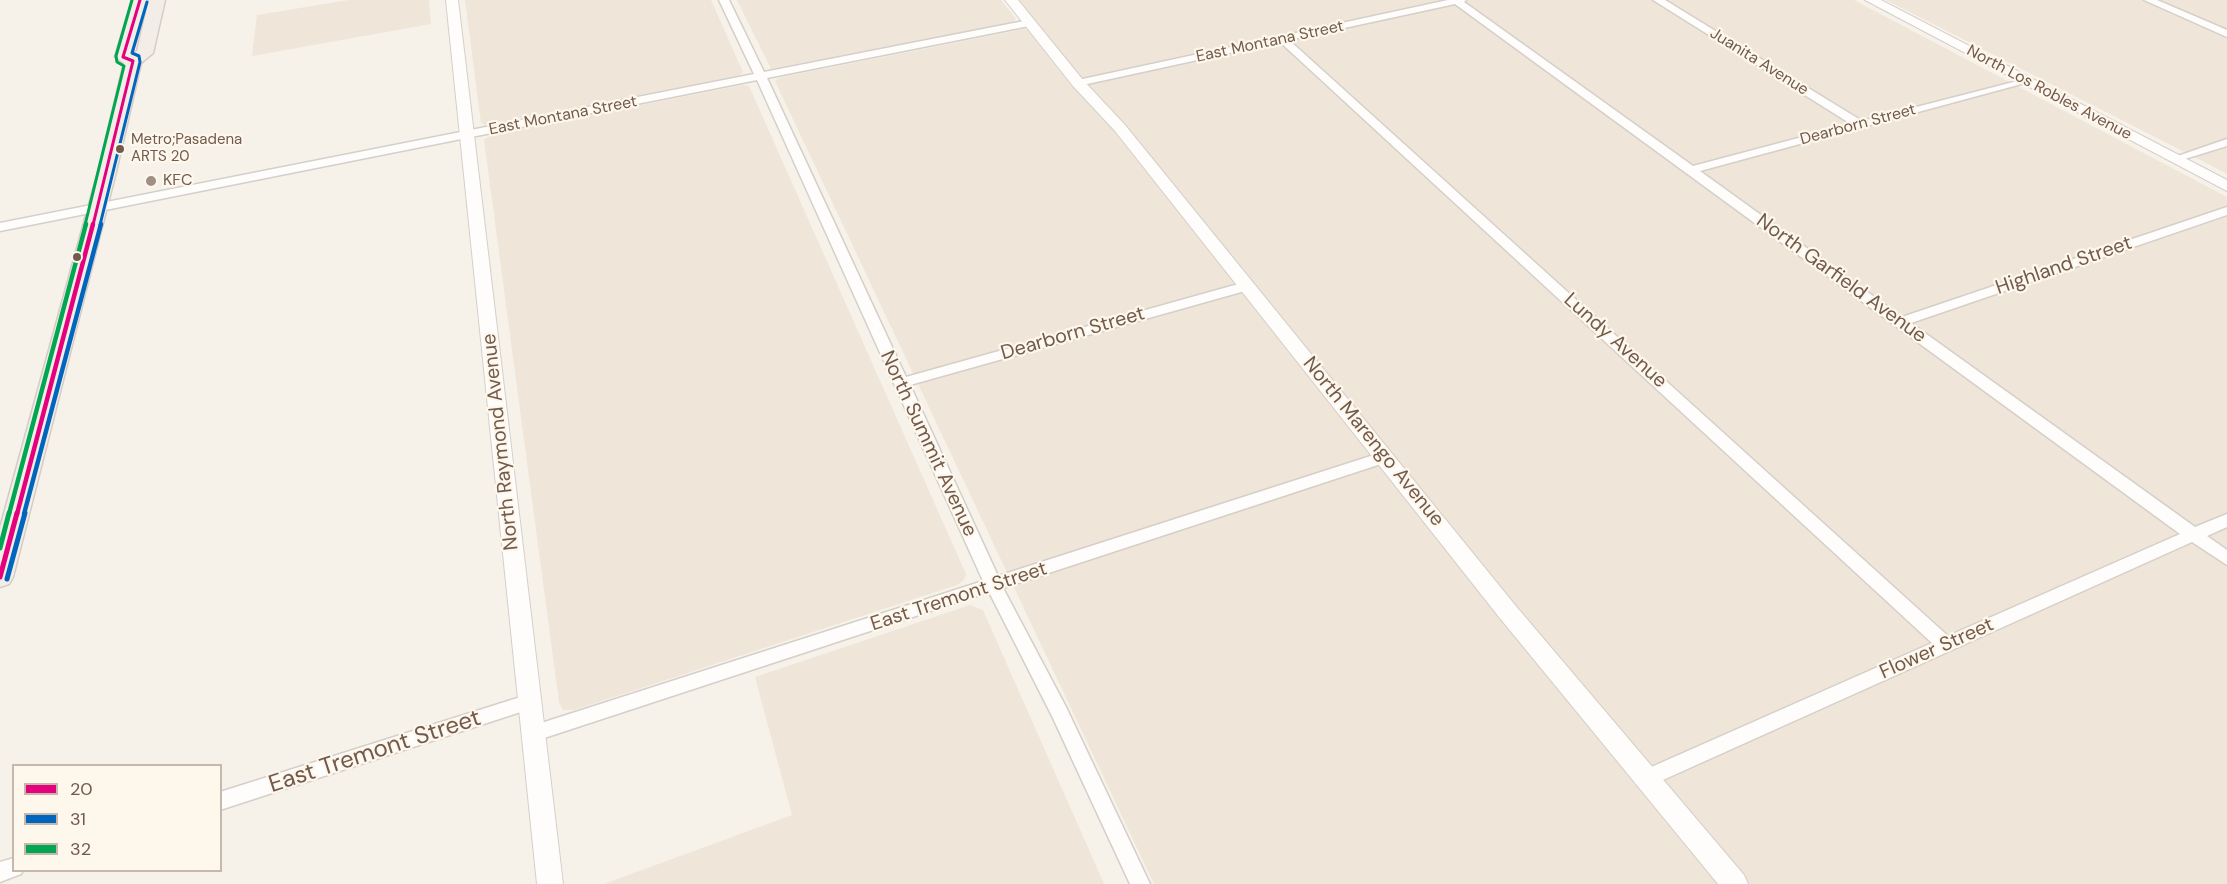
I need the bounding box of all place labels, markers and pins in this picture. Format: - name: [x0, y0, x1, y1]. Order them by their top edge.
- place label: Metro;Pasadena ARTS 20: [131, 131, 242, 166]
- marker: Metro;Pasadena ARTS 20: [114, 143, 126, 155]
- place label: KFC: [163, 171, 192, 191]
- marker: KFC: [144, 174, 158, 188]
- unlabelled marker: [71, 251, 83, 263]

